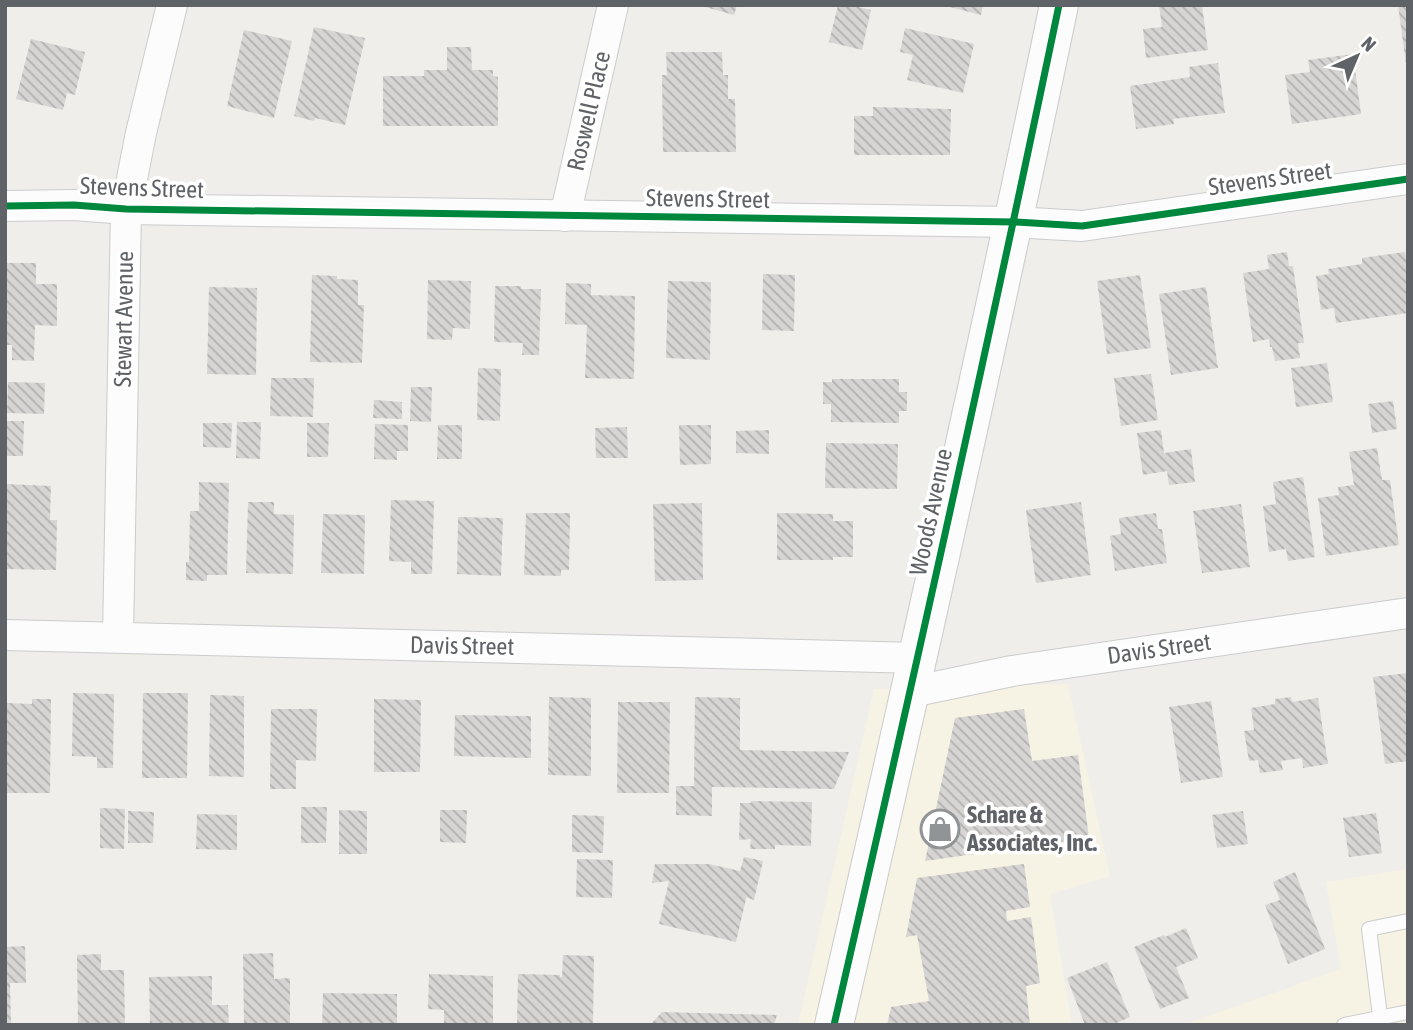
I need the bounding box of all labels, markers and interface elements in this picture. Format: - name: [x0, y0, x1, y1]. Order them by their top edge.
- north arrow: [1322, 21, 1392, 91]
- text: N: [1357, 32, 1380, 56]
- street label: Roswell Place: [562, 49, 615, 173]
- street label: Stevens Street: [1207, 156, 1333, 201]
- street label: Stevens Street: [80, 172, 205, 203]
- street label: Stevens Street: [646, 184, 770, 213]
- street label: Stewart Avenue: [109, 251, 138, 387]
- street label: Woods Avenue: [904, 446, 957, 578]
- street label: Davis Street: [1105, 628, 1213, 669]
- street label: Davis Street: [410, 631, 515, 660]
- place label: Schare & Associates, Inc.: [966, 801, 1097, 856]
- shop icon: Schare & Associates, Inc.: [919, 808, 961, 850]

